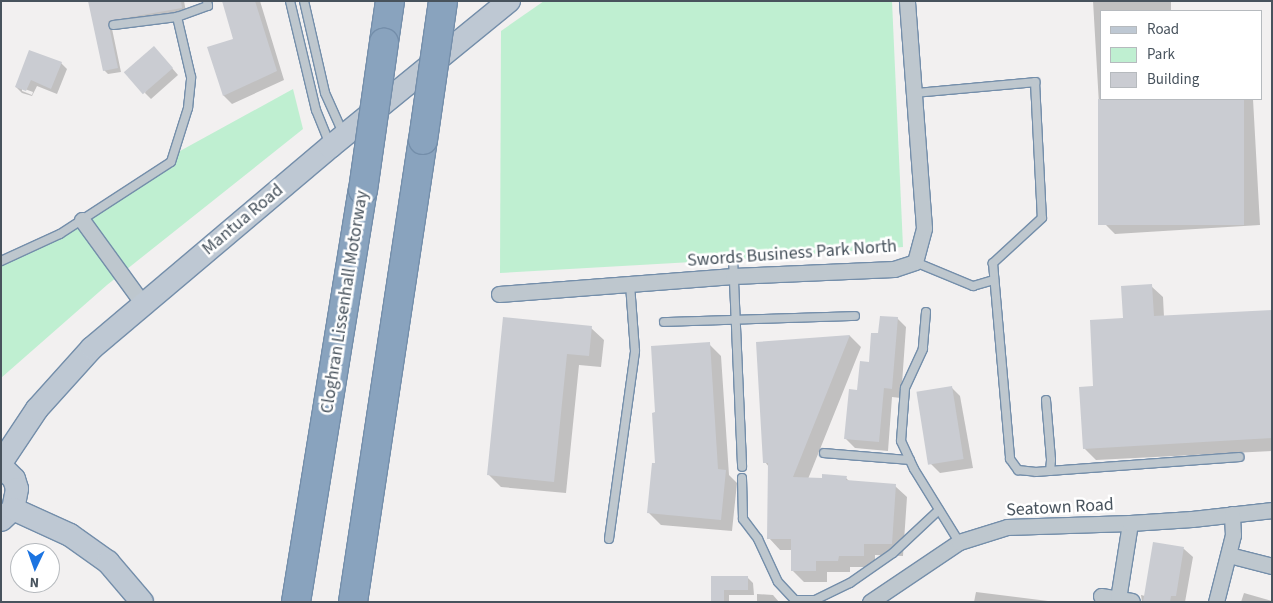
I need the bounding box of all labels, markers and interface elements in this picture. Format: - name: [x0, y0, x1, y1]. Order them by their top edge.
- legend: [1100, 10, 1263, 100]
- text: Road: [1147, 19, 1179, 40]
- text: Park: [1147, 44, 1175, 65]
- text: Building: [1147, 69, 1199, 90]
- street label: Mantua Road: [198, 180, 288, 260]
- street label: Cloghran Lissenhall Motorway: [317, 189, 373, 415]
- street label: Swords Business Park North: [686, 236, 898, 272]
- street label: Seatown Road: [1006, 494, 1114, 522]
- north arrow: [10, 543, 60, 593]
- text: N: [29, 572, 39, 592]

